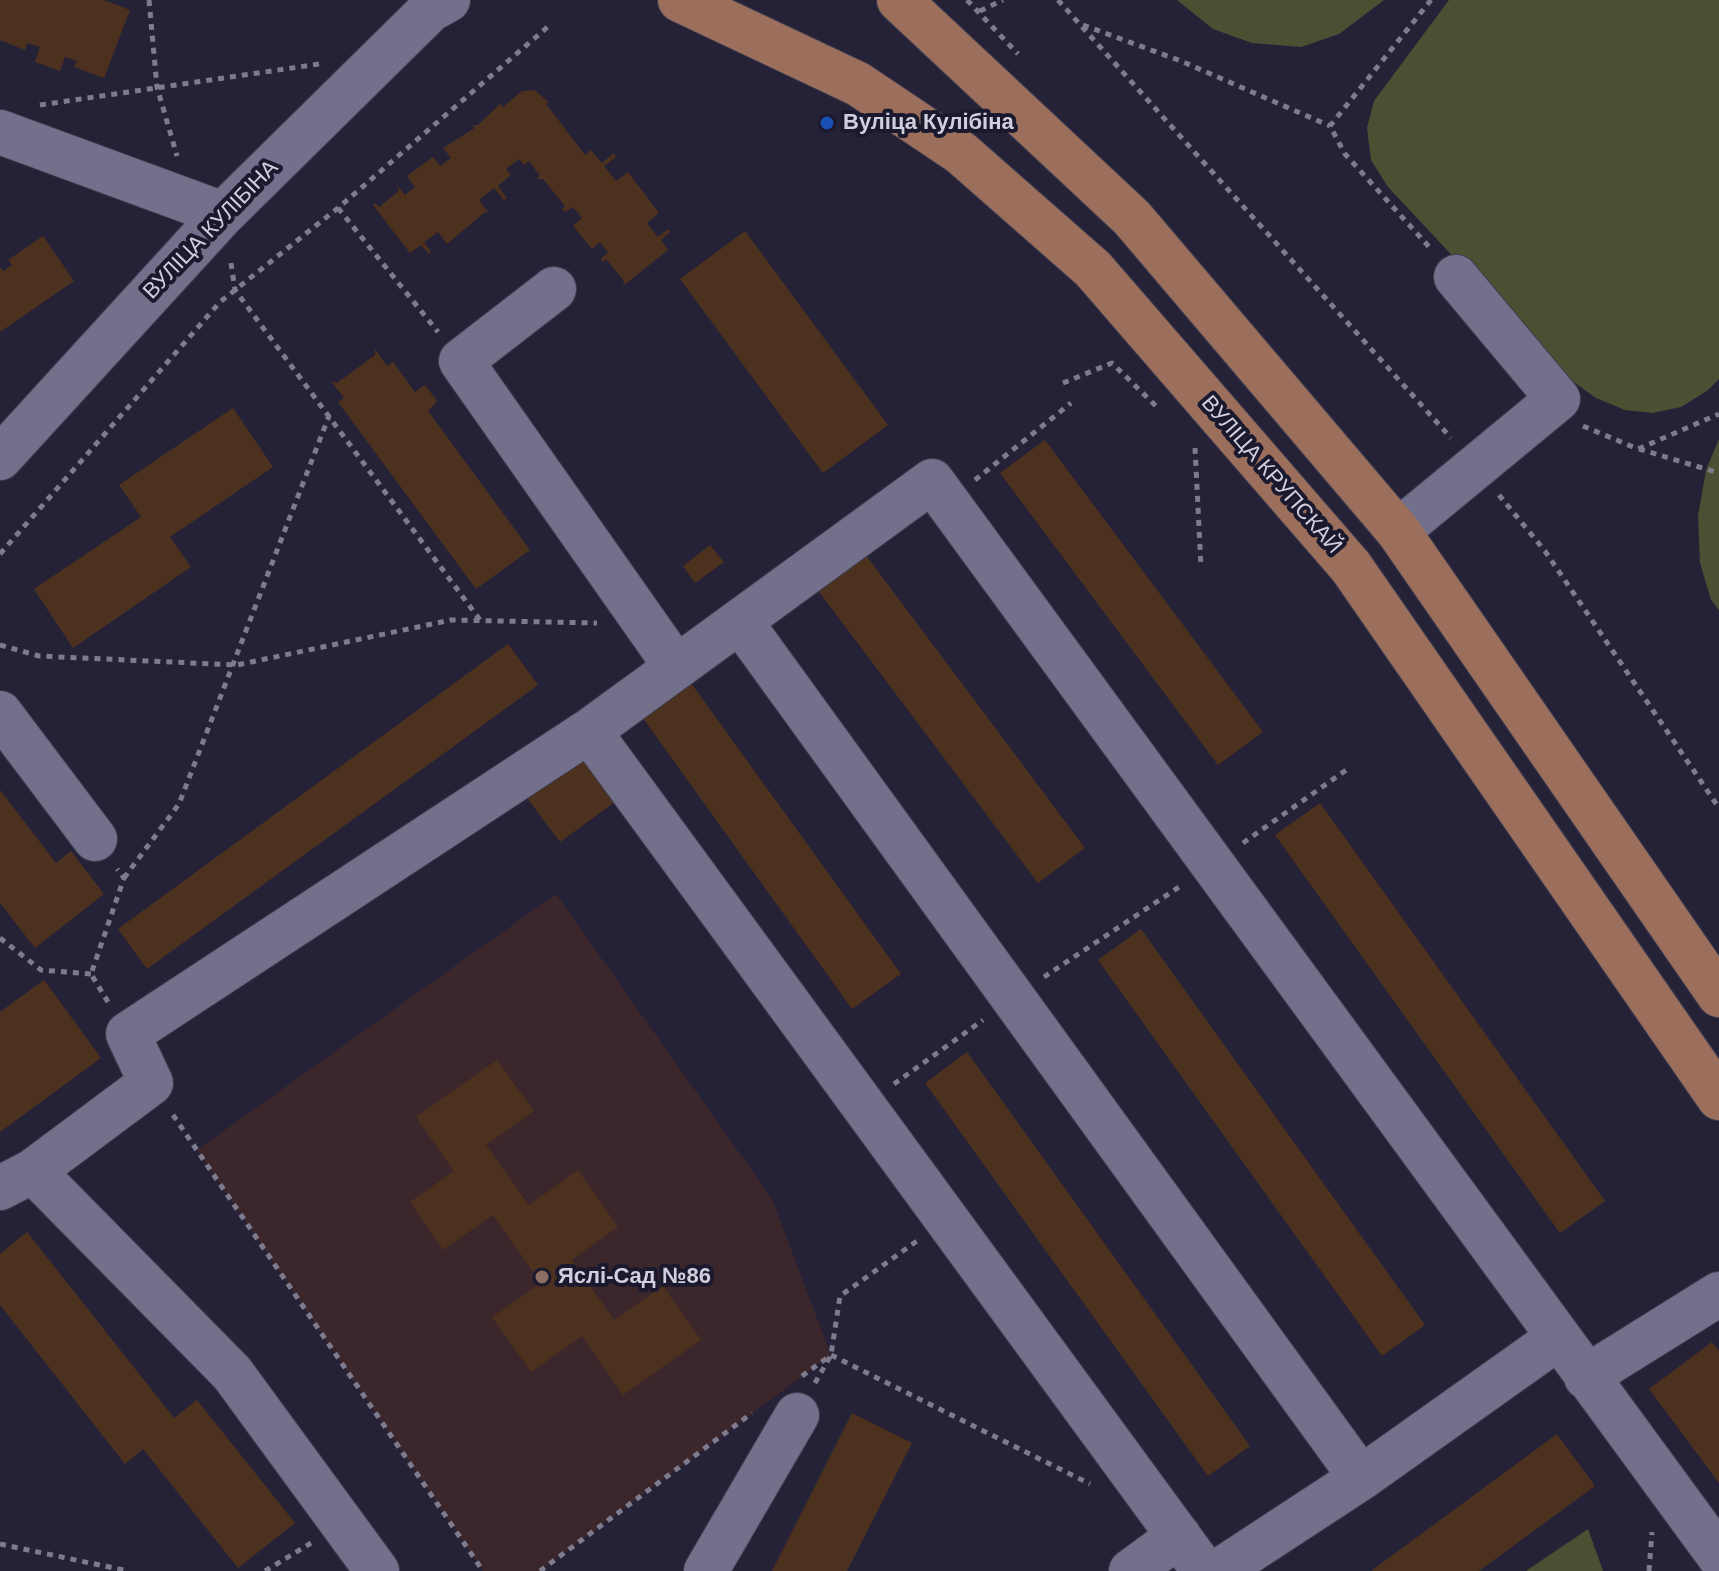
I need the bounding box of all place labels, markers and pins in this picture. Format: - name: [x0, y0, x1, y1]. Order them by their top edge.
- place label: Вуліца Кулібіна: [843, 110, 1014, 136]
- marker: Вуліца Кулібіна: [818, 114, 836, 132]
- place label: Яслі-Сад №86: [558, 1264, 711, 1290]
- marker: Яслі-Сад №86: [533, 1268, 551, 1286]

